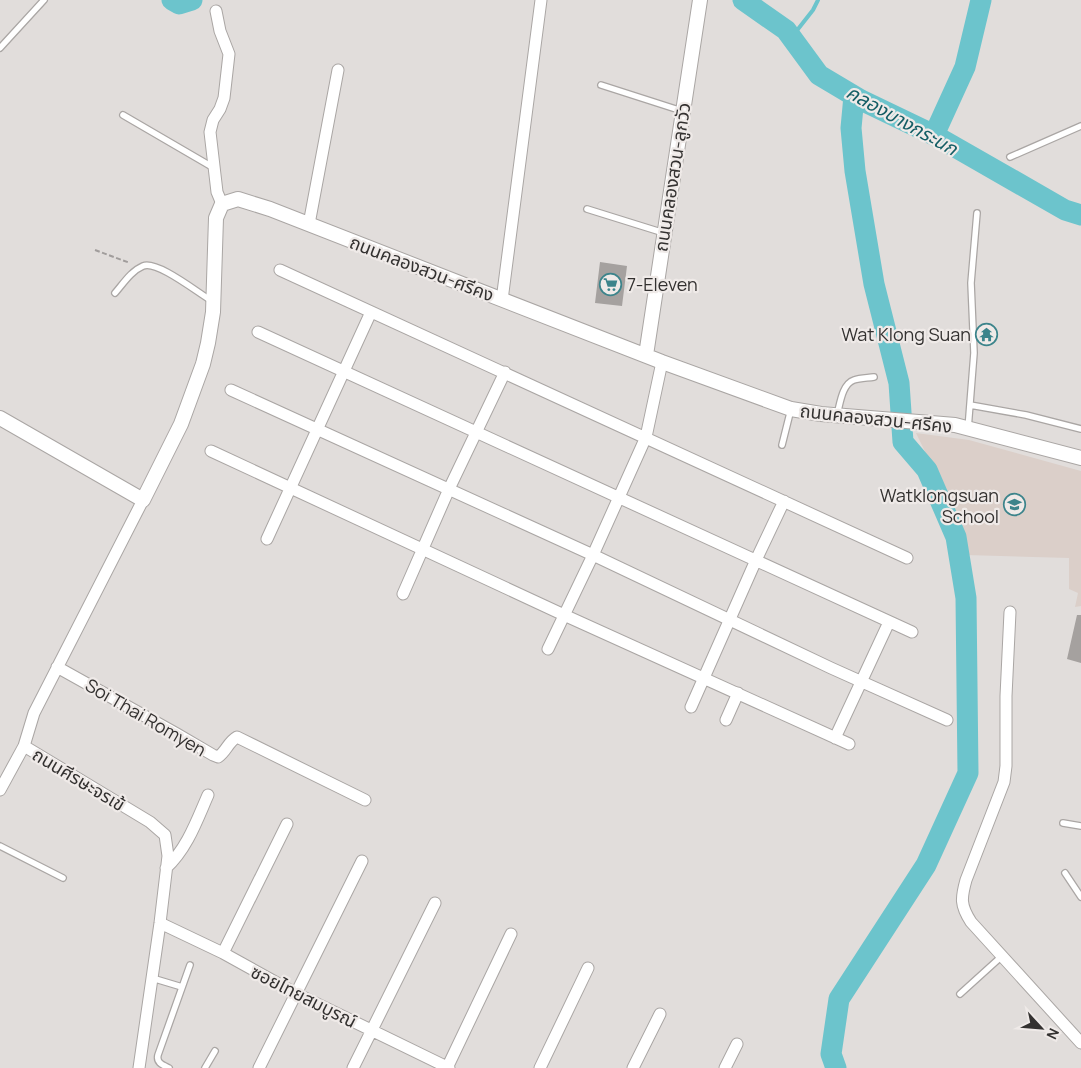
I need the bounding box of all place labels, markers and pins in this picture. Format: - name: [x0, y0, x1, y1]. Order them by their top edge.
- supermarket icon: 7-Eleven: [599, 272, 623, 296]
- place label: 7-Eleven: [627, 272, 698, 296]
- place label: Wat Klong Suan: [841, 322, 971, 346]
- temple icon: Wat Klong Suan: [975, 322, 999, 346]
- place label: Watklongsuan School: [880, 483, 999, 528]
- school or university icon: Watklongsuan School: [1003, 493, 1027, 517]

